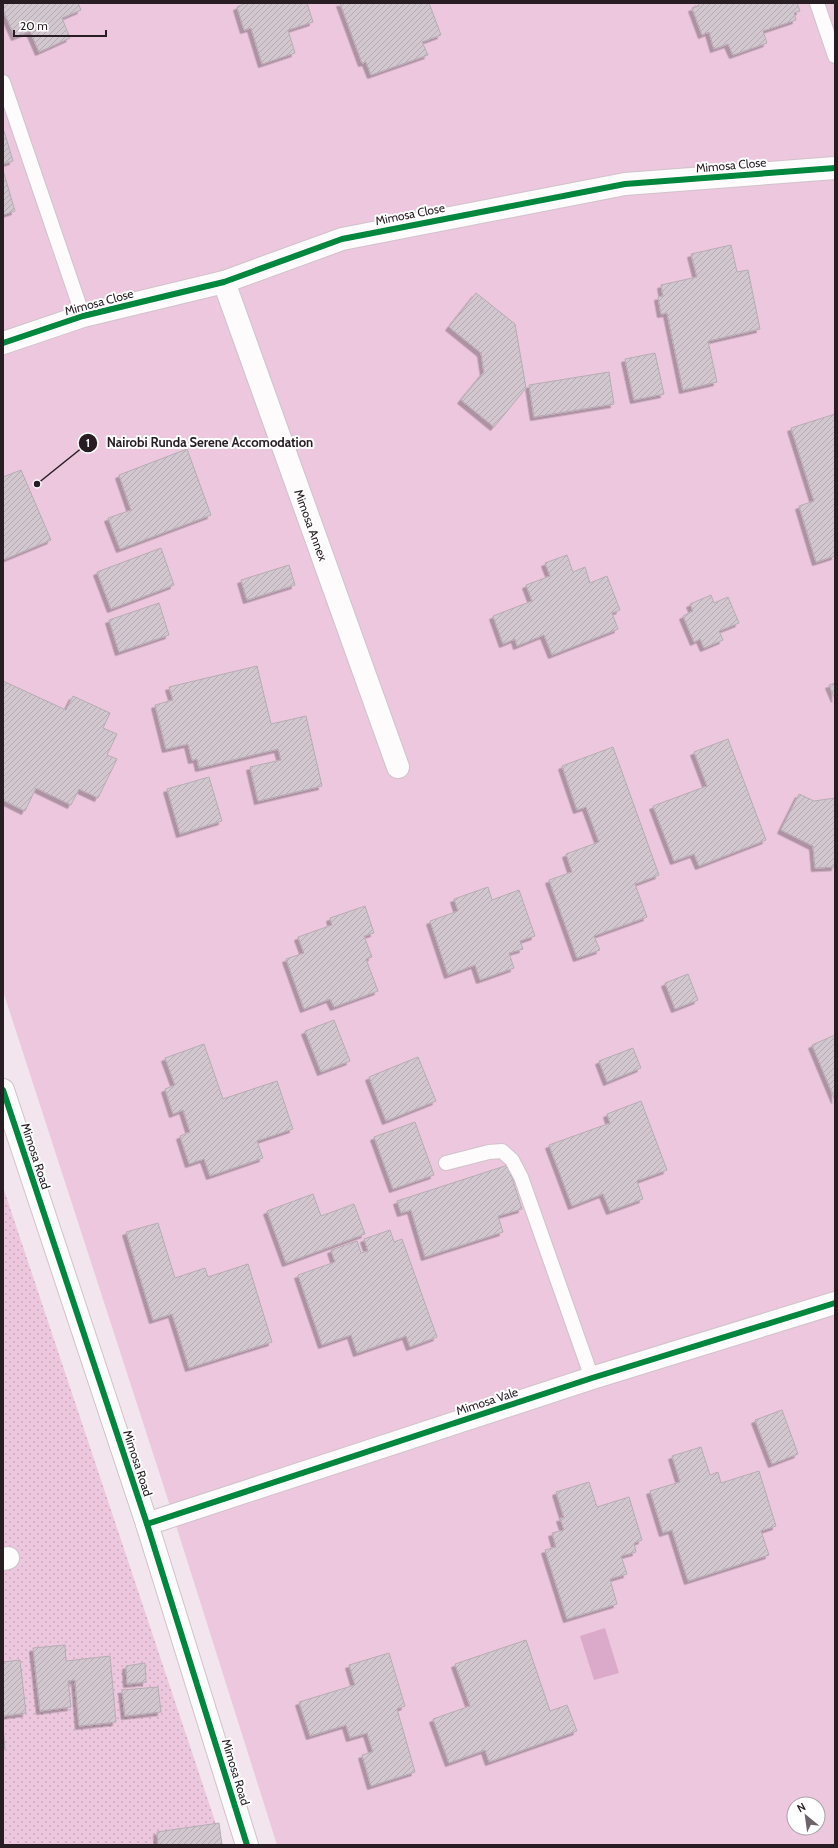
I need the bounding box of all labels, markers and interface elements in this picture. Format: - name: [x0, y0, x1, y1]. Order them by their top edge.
- scale bar: [14, 12, 106, 38]
- text: 20 m: [20, 18, 48, 33]
- street label: Mimosa Close: [695, 154, 767, 176]
- street label: Mimosa Close: [374, 200, 446, 228]
- street label: Mimosa Close: [63, 286, 135, 318]
- callout: Nairobi Runda Serene Accomodation: [78, 430, 321, 455]
- text: Nairobi Runda Serene Accomodation: [107, 434, 313, 450]
- text: 1: [86, 435, 90, 450]
- street label: Mimosa Annex: [291, 487, 331, 563]
- street label: Mimosa Road: [18, 1121, 54, 1191]
- street label: Mimosa Vale: [454, 1384, 520, 1418]
- street label: Mimosa Road: [120, 1428, 156, 1498]
- street label: Mimosa Road: [219, 1737, 253, 1807]
- north arrow: [786, 1796, 826, 1836]
- text: N: [794, 1799, 808, 1815]

